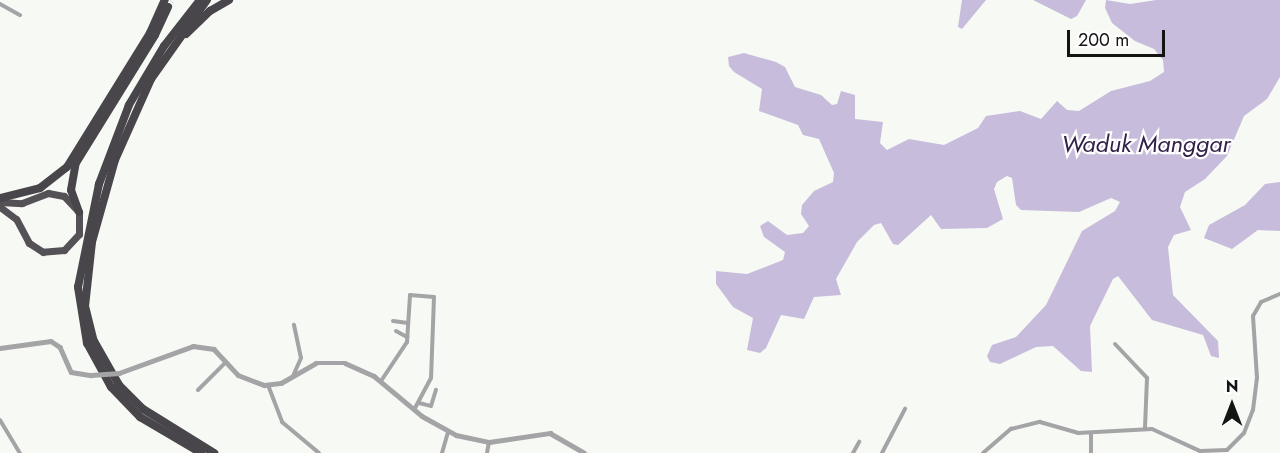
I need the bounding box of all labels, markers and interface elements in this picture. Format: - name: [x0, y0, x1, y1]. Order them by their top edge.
- scale bar: [1070, 18, 1168, 56]
- text: 200 m: [1078, 27, 1129, 53]
- water label: Waduk Manggar: [1061, 130, 1231, 158]
- north arrow: [1202, 375, 1262, 435]
- text: N: [1226, 375, 1238, 398]

